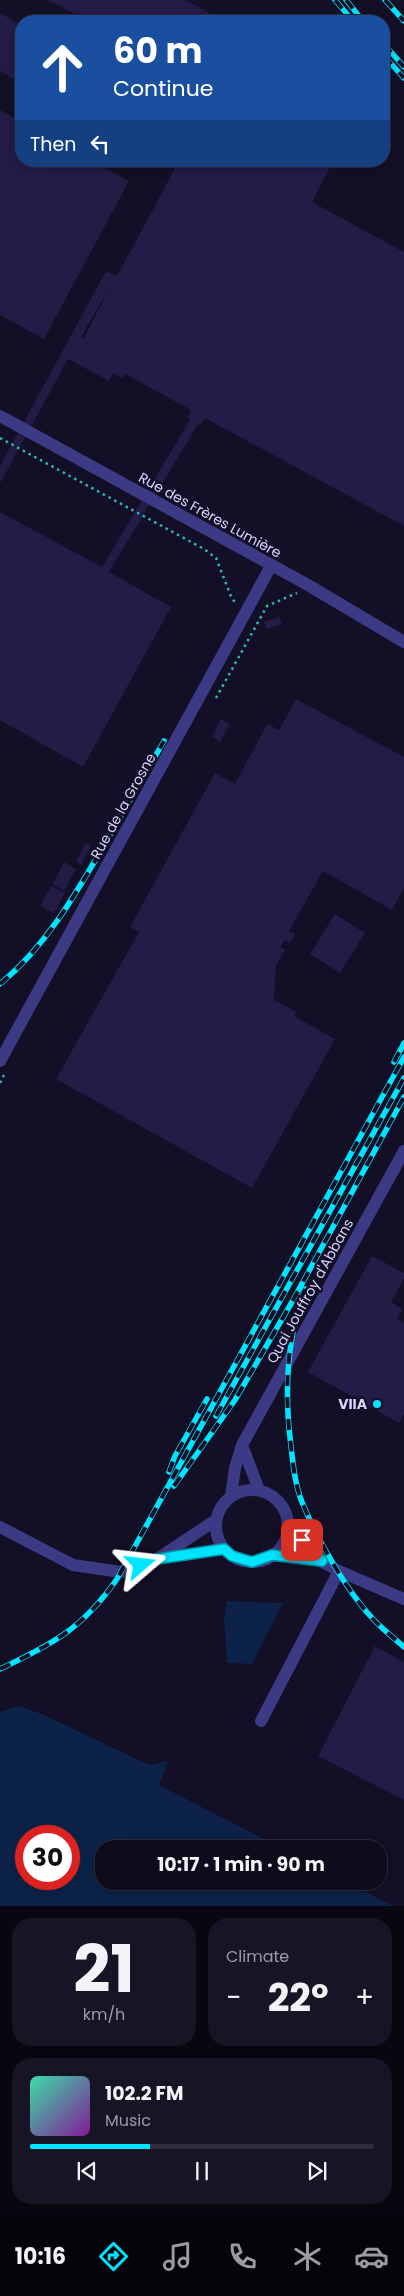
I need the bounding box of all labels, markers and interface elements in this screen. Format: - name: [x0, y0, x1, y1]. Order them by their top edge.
- text: 60 m: [113, 26, 203, 75]
- icon: ahead: [30, 35, 95, 100]
- text: Continue: [113, 73, 213, 104]
- icon: left: [86, 130, 114, 158]
- text: Then: [30, 131, 76, 158]
- street label: Rue des Frères Lumière: [135, 467, 285, 563]
- street label: Rue de la Grosne: [86, 749, 161, 863]
- street label: Quai Jouffroy d'Abbans: [262, 1215, 358, 1367]
- place label: VIIA: [338, 1394, 368, 1414]
- marker: VIIA: [371, 1398, 383, 1410]
- pin: [281, 1519, 323, 1561]
- icon: arrive: [288, 1526, 316, 1554]
- position arrow: [114, 1538, 166, 1590]
- speed limit sign: 30: [15, 1825, 80, 1890]
- text: 10:17 · 1 min · 90 m: [157, 1851, 325, 1878]
- text: 21: [73, 1924, 135, 2015]
- text: Climate: [226, 1945, 289, 1968]
- text: 22°: [268, 1971, 329, 2024]
- text: −: [226, 1978, 241, 2017]
- text: +: [355, 1978, 374, 2017]
- text: km/h: [83, 2003, 125, 2026]
- text: 102.2 FM: [105, 2080, 183, 2107]
- text: Music: [105, 2109, 151, 2132]
- icon: previous: [73, 2157, 101, 2185]
- icon: pause: [188, 2157, 216, 2185]
- icon: next: [303, 2157, 331, 2185]
- icon: directions: [96, 2239, 131, 2274]
- icon: music: [160, 2239, 195, 2274]
- icon: phone: [225, 2239, 260, 2274]
- icon: climate: [290, 2239, 325, 2274]
- icon: car: [354, 2239, 389, 2274]
- text: 10:16: [15, 2241, 66, 2272]

